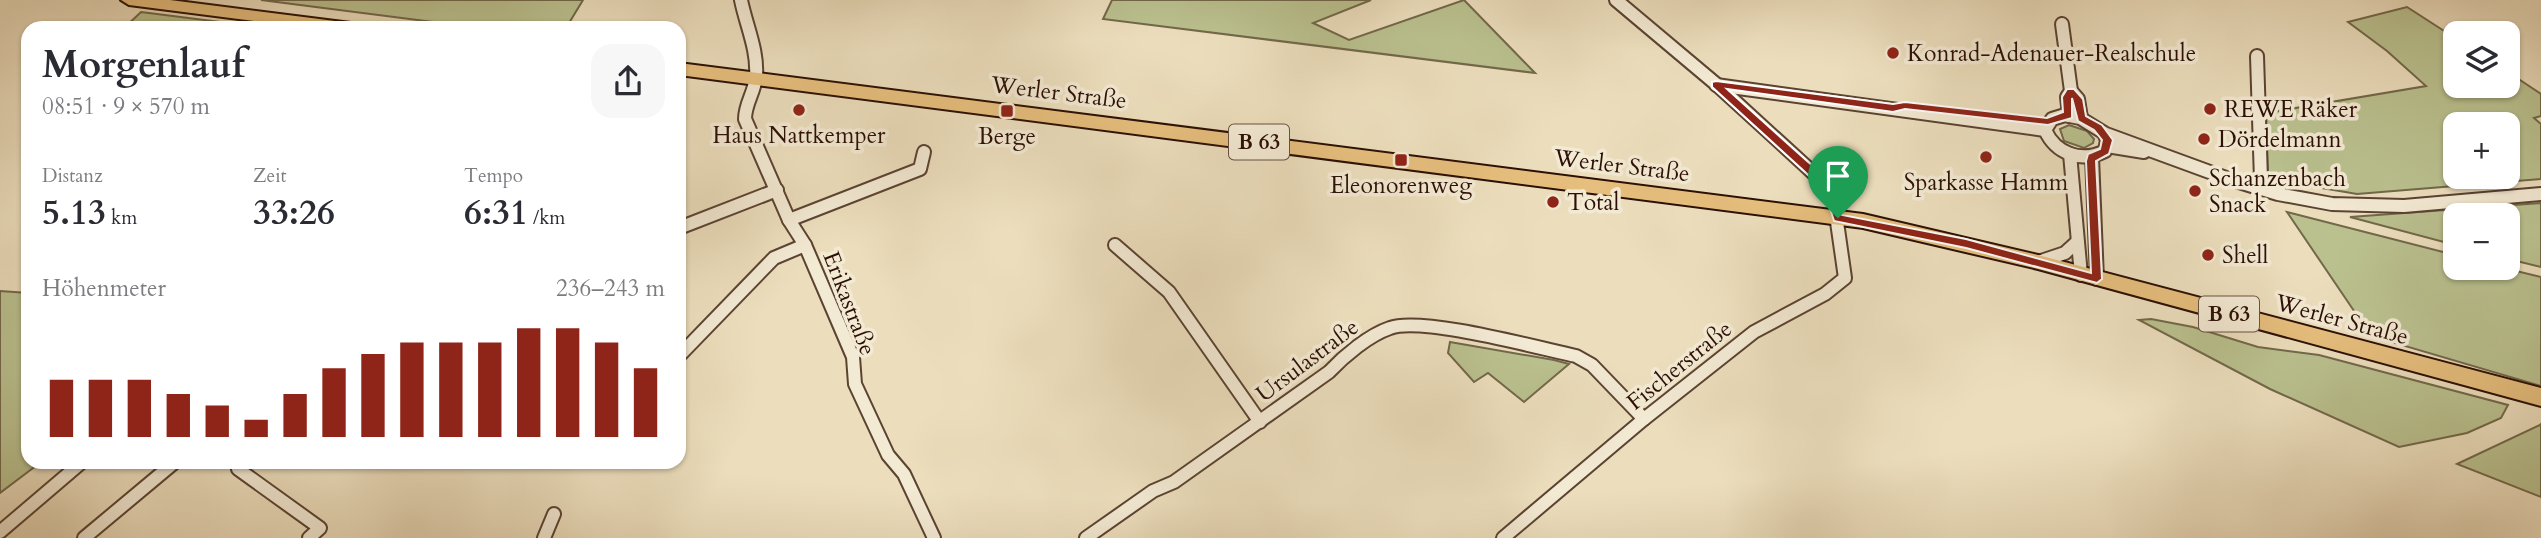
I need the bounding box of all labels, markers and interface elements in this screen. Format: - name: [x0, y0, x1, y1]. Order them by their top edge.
- map controls: [2443, 21, 2520, 280]
- button: layers: [2443, 21, 2520, 98]
- place label: Konrad-Adenauer-Realschule: [1907, 38, 2196, 69]
- text: Morgenlauf: [42, 39, 245, 91]
- button: share: [591, 44, 665, 118]
- marker: Konrad-Adenauer-Realschule: [1885, 45, 1901, 61]
- street label: Werler Straße: [988, 69, 1129, 116]
- text: 08:51 · 9 × 570 m: [42, 91, 210, 122]
- place label: REWE Räker: [2224, 94, 2358, 125]
- marker: REWE Räker: [2202, 101, 2218, 117]
- marker: Haus Nattkemper: [791, 102, 807, 118]
- marker: Berge: [999, 103, 1015, 119]
- button: +: [2443, 112, 2520, 189]
- place label: Haus Nattkemper: [712, 120, 886, 151]
- place label: Berge: [978, 121, 1036, 152]
- road number: B 63: [1229, 124, 1289, 160]
- place label: Dördelmann: [2218, 124, 2342, 155]
- marker: Dördelmann: [2196, 131, 2212, 147]
- street label: Werler Straße: [1551, 142, 1692, 189]
- pin: [1808, 146, 1868, 218]
- marker: Sparkasse Hamm: [1978, 149, 1994, 165]
- marker: Eleonorenweg: [1393, 152, 1409, 168]
- icon: arrive: [1819, 157, 1857, 195]
- text: Distanz: [42, 163, 103, 189]
- text: Zeit: [253, 163, 287, 189]
- text: Tempo: [464, 163, 523, 189]
- place label: Schanzenbach Snack: [2209, 163, 2346, 220]
- place label: Sparkasse Hamm: [1904, 167, 2069, 198]
- place label: Eleonorenweg: [1330, 170, 1472, 201]
- marker: Schanzenbach Snack: [2187, 183, 2203, 199]
- place label: Total: [1567, 187, 1620, 218]
- text: 5.13: [42, 189, 106, 237]
- text: 33:26: [253, 189, 335, 237]
- text: 6:31: [464, 189, 528, 237]
- marker: Total: [1545, 194, 1561, 210]
- button: −: [2443, 203, 2520, 280]
- text: km: [106, 205, 137, 231]
- text: /km: [528, 205, 565, 231]
- place label: Shell: [2222, 240, 2268, 271]
- street label: Erikastraße: [816, 247, 883, 359]
- marker: Shell: [2200, 247, 2216, 263]
- text: Höhenmeter: [42, 273, 166, 304]
- text: 236–243 m: [556, 273, 665, 304]
- street label: Werler Straße: [2271, 287, 2412, 352]
- road number: B 63: [2199, 296, 2259, 332]
- street label: Ursulastraße: [1250, 312, 1365, 409]
- street label: Fischerstraße: [1620, 313, 1738, 417]

